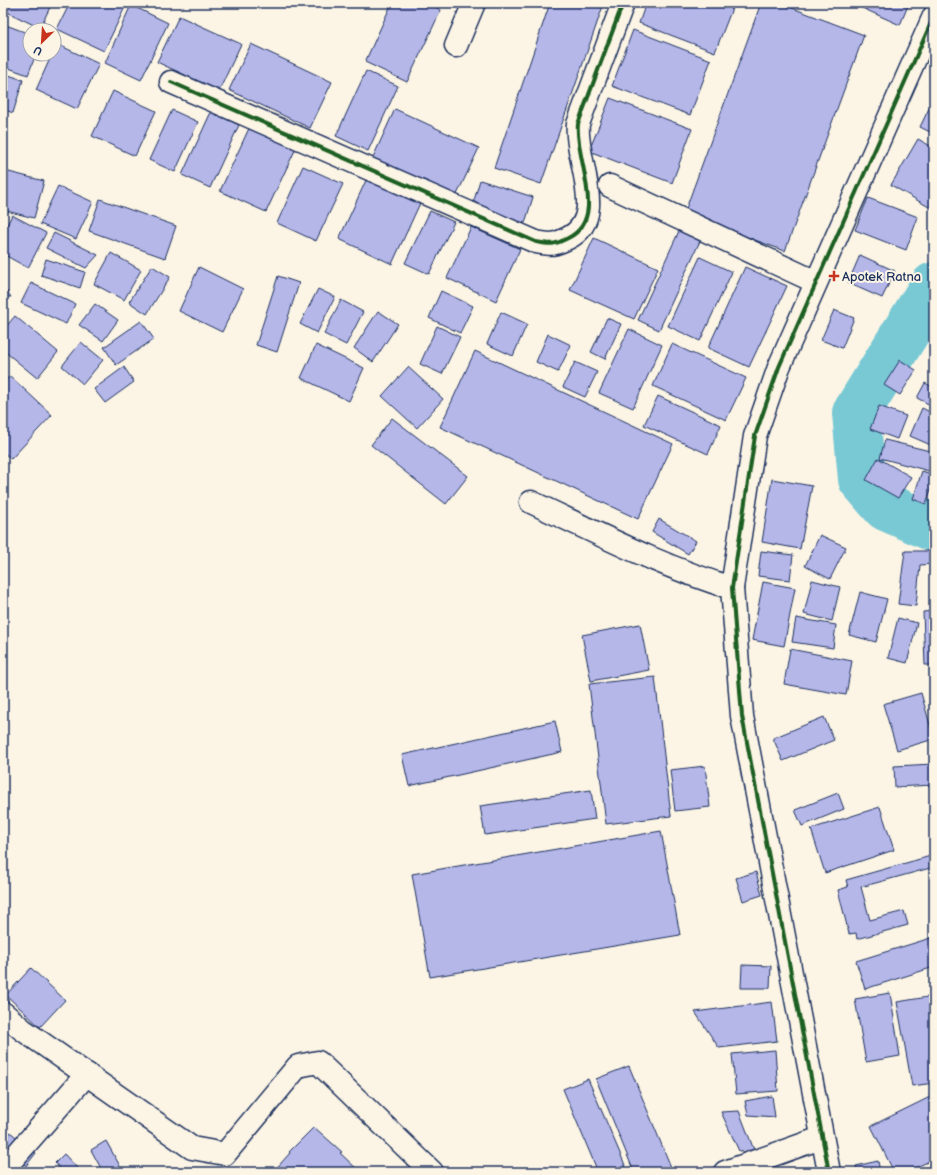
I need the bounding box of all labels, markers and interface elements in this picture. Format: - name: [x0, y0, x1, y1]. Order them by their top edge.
- north arrow: [22, 22, 62, 62]
- text: U: [32, 43, 44, 58]
- place label: Apotek Ratna: [842, 269, 921, 285]
- marker: Apotek Ratna: [829, 271, 839, 281]

